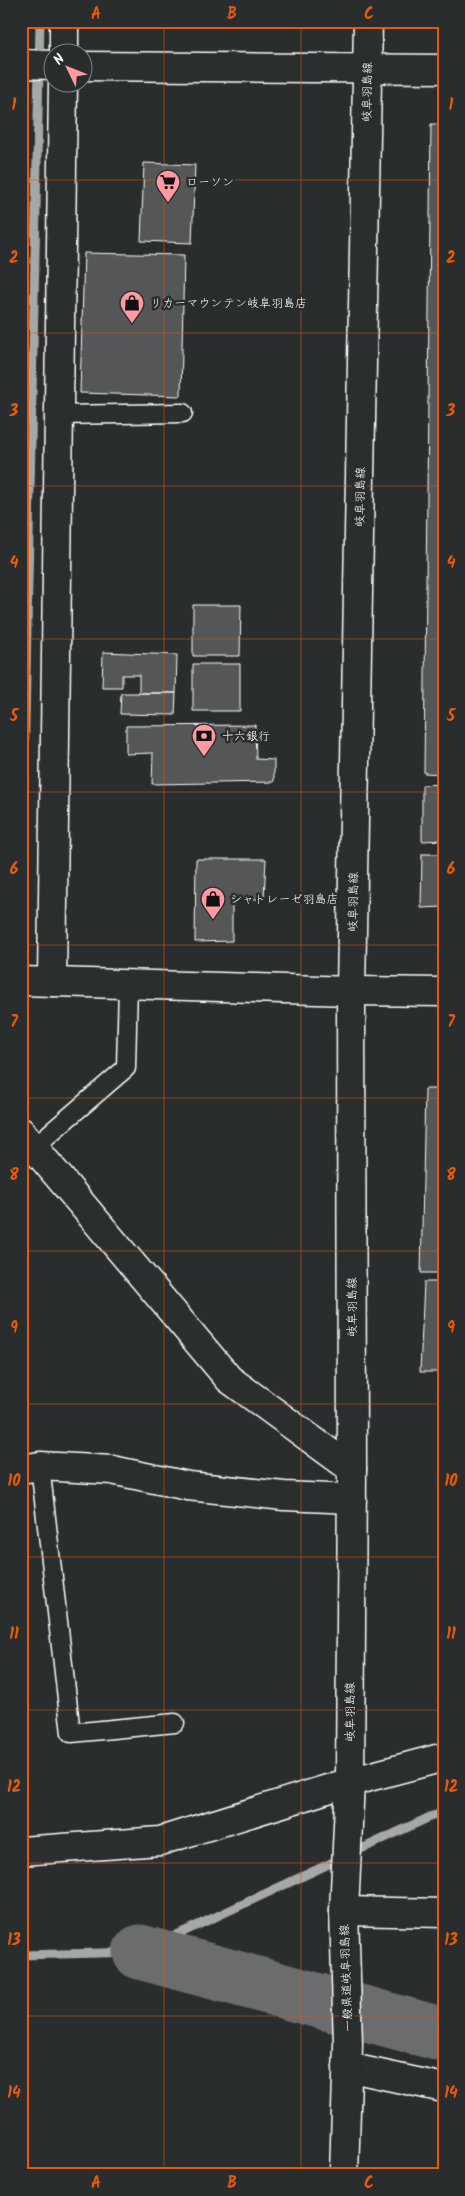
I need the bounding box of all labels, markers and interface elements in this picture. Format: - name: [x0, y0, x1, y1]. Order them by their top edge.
- text: A: [91, 2, 101, 27]
- text: B: [227, 2, 237, 27]
- text: C: [364, 2, 374, 27]
- north arrow: [42, 42, 92, 92]
- text: N: [48, 49, 70, 71]
- street label: 岐阜羽島線: [357, 62, 378, 122]
- text: 1: [12, 93, 17, 118]
- text: 1: [449, 93, 454, 118]
- supermarket icon: ローソン: [155, 169, 181, 203]
- place label: ローソン: [186, 173, 234, 192]
- text: 2: [9, 246, 19, 271]
- text: 2: [446, 246, 456, 271]
- shop icon: リカーマウンテン岐阜羽島店: [119, 290, 145, 324]
- place label: リカーマウンテン岐阜羽島店: [150, 294, 307, 313]
- text: 3: [9, 399, 19, 424]
- text: 3: [446, 399, 456, 424]
- street label: 岐阜羽島線: [350, 467, 371, 527]
- text: 4: [10, 551, 19, 576]
- text: 4: [447, 551, 456, 576]
- text: 5: [9, 704, 20, 729]
- text: 5: [446, 704, 457, 729]
- bank icon: 十六銀行: [191, 723, 217, 757]
- place label: 十六銀行: [222, 727, 270, 746]
- text: 6: [10, 857, 19, 882]
- text: 6: [447, 857, 456, 882]
- street label: 岐阜羽島線: [343, 872, 364, 932]
- shop icon: シャトレーゼ羽島店: [200, 886, 226, 920]
- place label: シャトレーゼ羽島店: [230, 890, 338, 909]
- text: 7: [10, 1010, 18, 1035]
- text: 7: [447, 1010, 455, 1035]
- text: 8: [9, 1163, 19, 1188]
- text: 8: [446, 1163, 456, 1188]
- street label: 岐阜羽島線: [343, 1277, 362, 1337]
- text: 9: [10, 1316, 18, 1341]
- text: 9: [447, 1316, 455, 1341]
- text: 10: [7, 1469, 21, 1494]
- text: 10: [444, 1469, 458, 1494]
- text: 11: [9, 1622, 19, 1647]
- text: 11: [446, 1622, 456, 1647]
- street label: 岐阜羽島線: [341, 1682, 360, 1742]
- text: 12: [7, 1775, 21, 1800]
- text: 12: [444, 1775, 458, 1800]
- street label: 一般県道岐阜羽島線: [335, 1924, 358, 2032]
- text: 13: [7, 1928, 21, 1953]
- text: 13: [444, 1928, 458, 1953]
- text: 14: [7, 2081, 21, 2106]
- text: 14: [444, 2081, 458, 2106]
- text: A: [91, 2171, 101, 2196]
- text: B: [227, 2171, 237, 2196]
- text: C: [364, 2171, 374, 2196]

